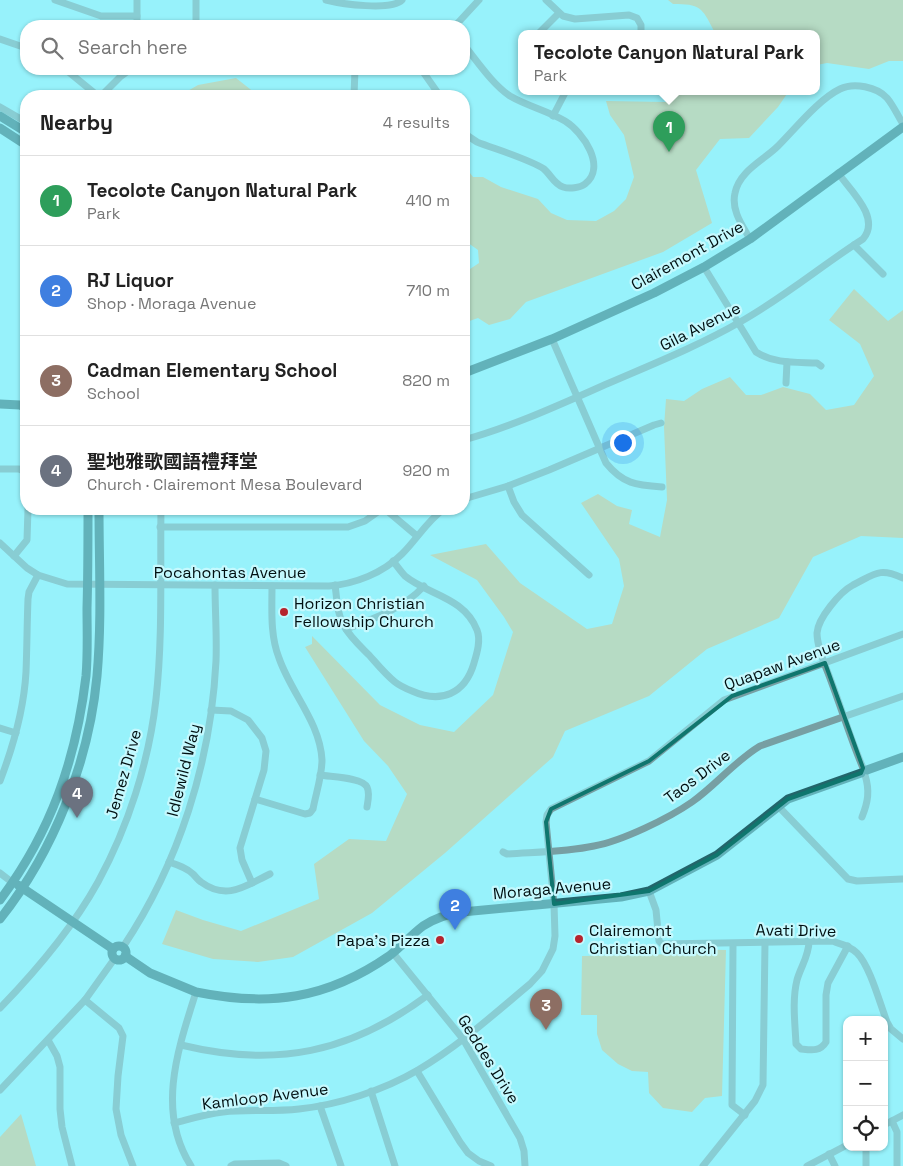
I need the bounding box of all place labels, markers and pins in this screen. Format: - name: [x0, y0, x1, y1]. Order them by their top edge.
- pin: 1: [653, 111, 685, 152]
- place label: Horizon Christian Fellowship Church: [294, 593, 434, 632]
- marker: Horizon Christian Fellowship Church: [278, 606, 290, 618]
- pin: 4: [61, 777, 93, 818]
- pin: 2: [439, 889, 471, 930]
- place label: Clairemont Christian Church: [589, 920, 717, 959]
- place label: Papa's Pizza: [336, 930, 430, 951]
- marker: Clairemont Christian Church: [573, 933, 585, 945]
- marker: Papa's Pizza: [434, 934, 446, 946]
- pin: 3: [530, 989, 562, 1030]

